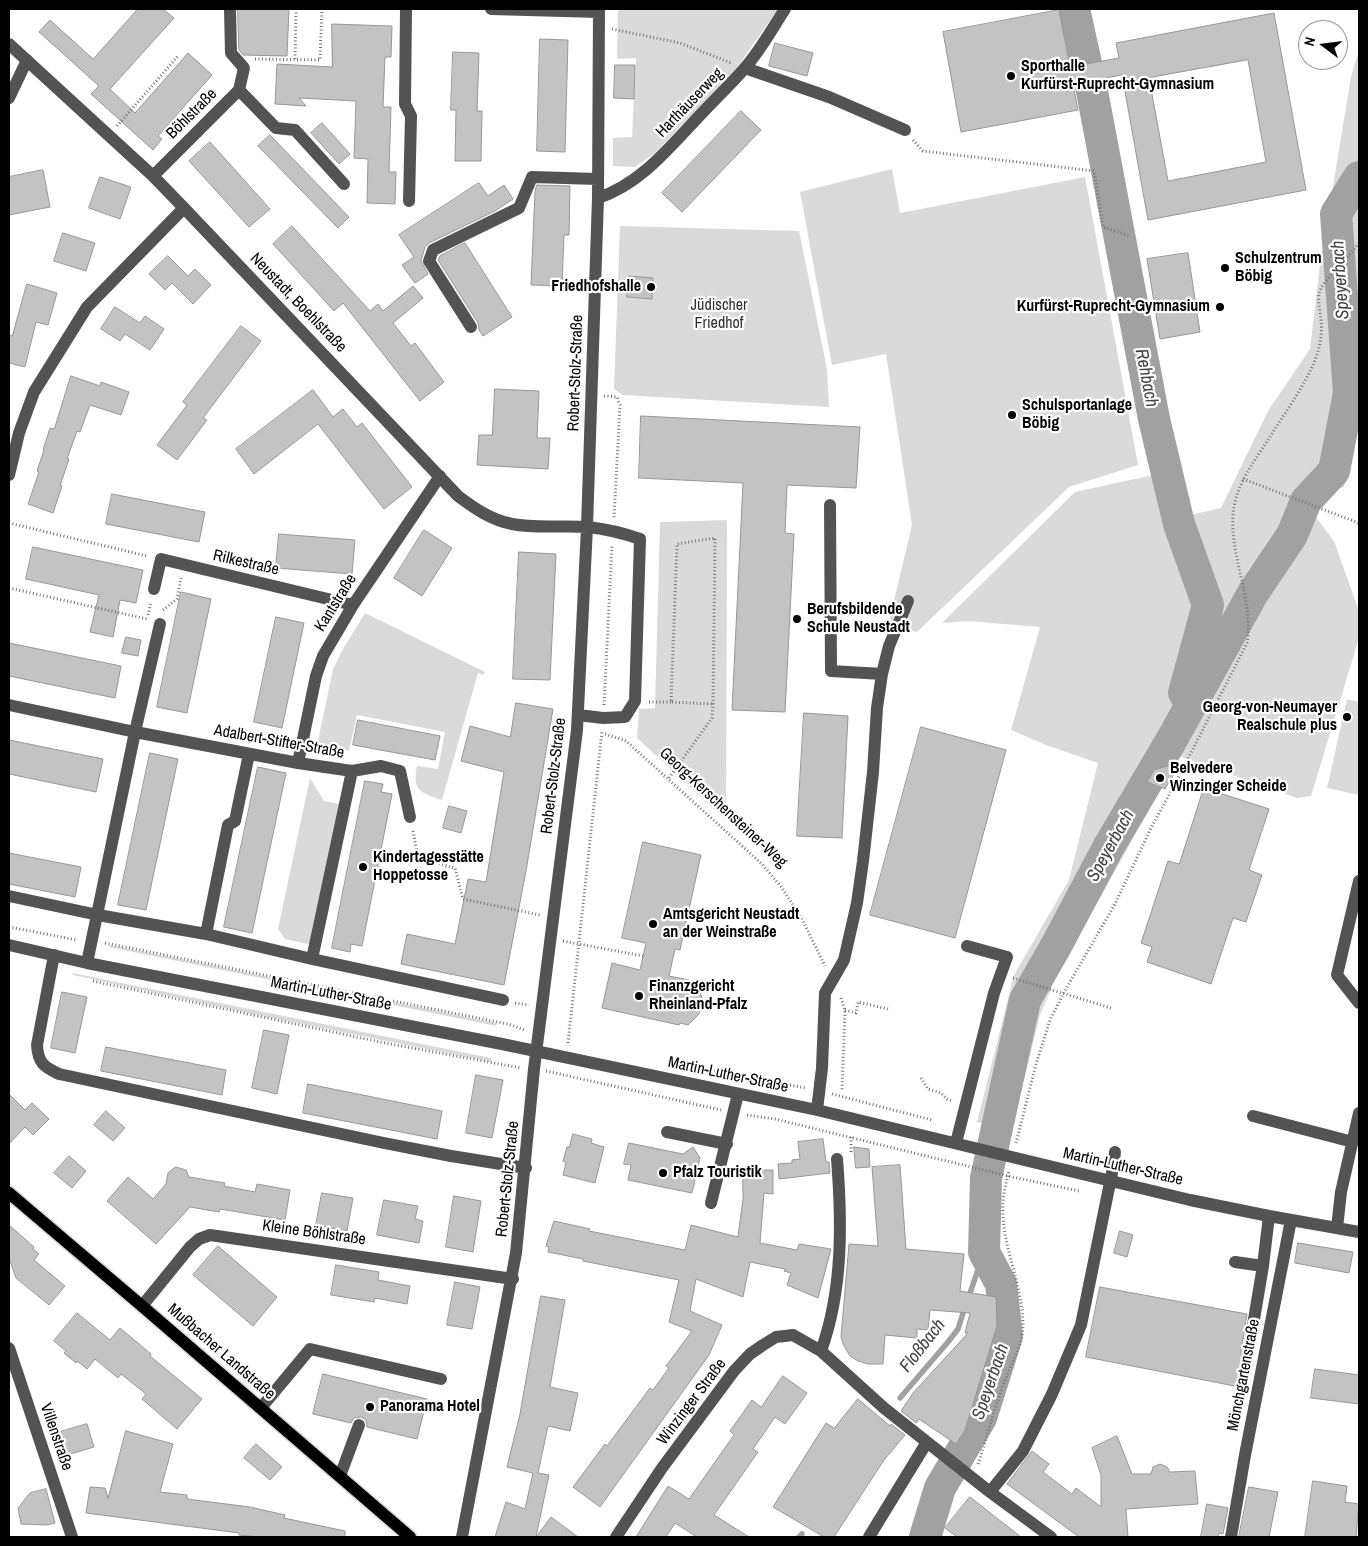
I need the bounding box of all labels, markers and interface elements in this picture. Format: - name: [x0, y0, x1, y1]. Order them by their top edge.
- north arrow: [1298, 20, 1348, 70]
- text: N: [1300, 35, 1319, 48]
- place label: Sporthalle Kurfürst-Ruprecht-Gymnasium: [1021, 57, 1214, 95]
- street label: Harthäuserweg: [652, 64, 728, 142]
- marker: Sporthalle Kurfürst-Ruprecht-Gymnasium: [1005, 70, 1017, 82]
- street label: Böhlstraße: [163, 85, 221, 143]
- water label: Speyerbach: [1327, 240, 1355, 320]
- street label: Neustadt, Boehlstraße: [246, 249, 350, 357]
- place label: Schulzentrum Böbig: [1235, 249, 1322, 287]
- marker: Schulzentrum Böbig: [1219, 262, 1231, 274]
- place label: Friedhofshalle: [551, 277, 641, 297]
- marker: Friedhofshalle: [645, 281, 657, 293]
- park label: Jüdischer Friedhof: [691, 296, 747, 334]
- place label: Kurfürst-Ruprecht-Gymnasium: [1017, 297, 1210, 317]
- marker: Kurfürst-Ruprecht-Gymnasium: [1214, 301, 1226, 313]
- street label: Robert-Stolz-Straße: [564, 314, 588, 432]
- water label: Rehbach: [1130, 347, 1162, 409]
- place label: Schulsportanlage Böbig: [1022, 396, 1132, 434]
- marker: Schulsportanlage Böbig: [1006, 409, 1018, 421]
- street label: Rilkestraße: [211, 546, 281, 580]
- street label: Kantstraße: [311, 571, 361, 635]
- place label: Berufsbildende Schule Neustadt: [807, 600, 910, 638]
- marker: Berufsbildende Schule Neustadt: [791, 613, 803, 625]
- place label: Georg-von-Neumayer Realschule plus: [1203, 698, 1337, 736]
- marker: Georg-von-Neumayer Realschule plus: [1341, 711, 1353, 723]
- street label: Robert-Stolz-Straße: [537, 717, 571, 835]
- street label: Adalbert-Stifter-Straße: [212, 721, 346, 763]
- street label: Georg-Kerschensteiner-Weg: [655, 744, 791, 872]
- place label: Belvedere Winzinger Scheide: [1170, 759, 1287, 797]
- marker: Belvedere Winzinger Scheide: [1154, 772, 1166, 784]
- water label: Speyerbach: [1082, 806, 1140, 886]
- place label: Kindertagesstätte Hoppetosse: [373, 848, 484, 886]
- marker: Kindertagesstätte Hoppetosse: [357, 861, 369, 873]
- place label: Amtsgericht Neustadt an der Weinstraße: [663, 905, 799, 943]
- marker: Amtsgericht Neustadt an der Weinstraße: [647, 918, 659, 930]
- street label: Martin-Luther-Straße: [269, 973, 393, 1015]
- place label: Finanzgericht Rheinland-Pfalz: [649, 977, 747, 1015]
- marker: Finanzgericht Rheinland-Pfalz: [633, 990, 645, 1002]
- street label: Martin-Luther-Straße: [666, 1053, 790, 1097]
- street label: Robert-Stolz-Straße: [492, 1120, 524, 1238]
- street label: Martin-Luther-Straße: [1061, 1144, 1185, 1190]
- place label: Pfalz Touristik: [673, 1163, 762, 1183]
- marker: Pfalz Touristik: [657, 1167, 669, 1179]
- street label: Kleine Böhlstraße: [261, 1216, 367, 1250]
- street label: Mußbacher Landstraße: [163, 1300, 279, 1404]
- water label: Floßbach: [896, 1315, 950, 1377]
- street label: Mönchgartenstraße: [1224, 1317, 1264, 1433]
- water label: Speyerbach: [968, 1341, 1014, 1423]
- street label: Winzinger Straße: [653, 1355, 731, 1449]
- place label: Panorama Hotel: [380, 1397, 480, 1417]
- street label: Villenstraße: [36, 1401, 76, 1473]
- marker: Panorama Hotel: [364, 1401, 376, 1413]

